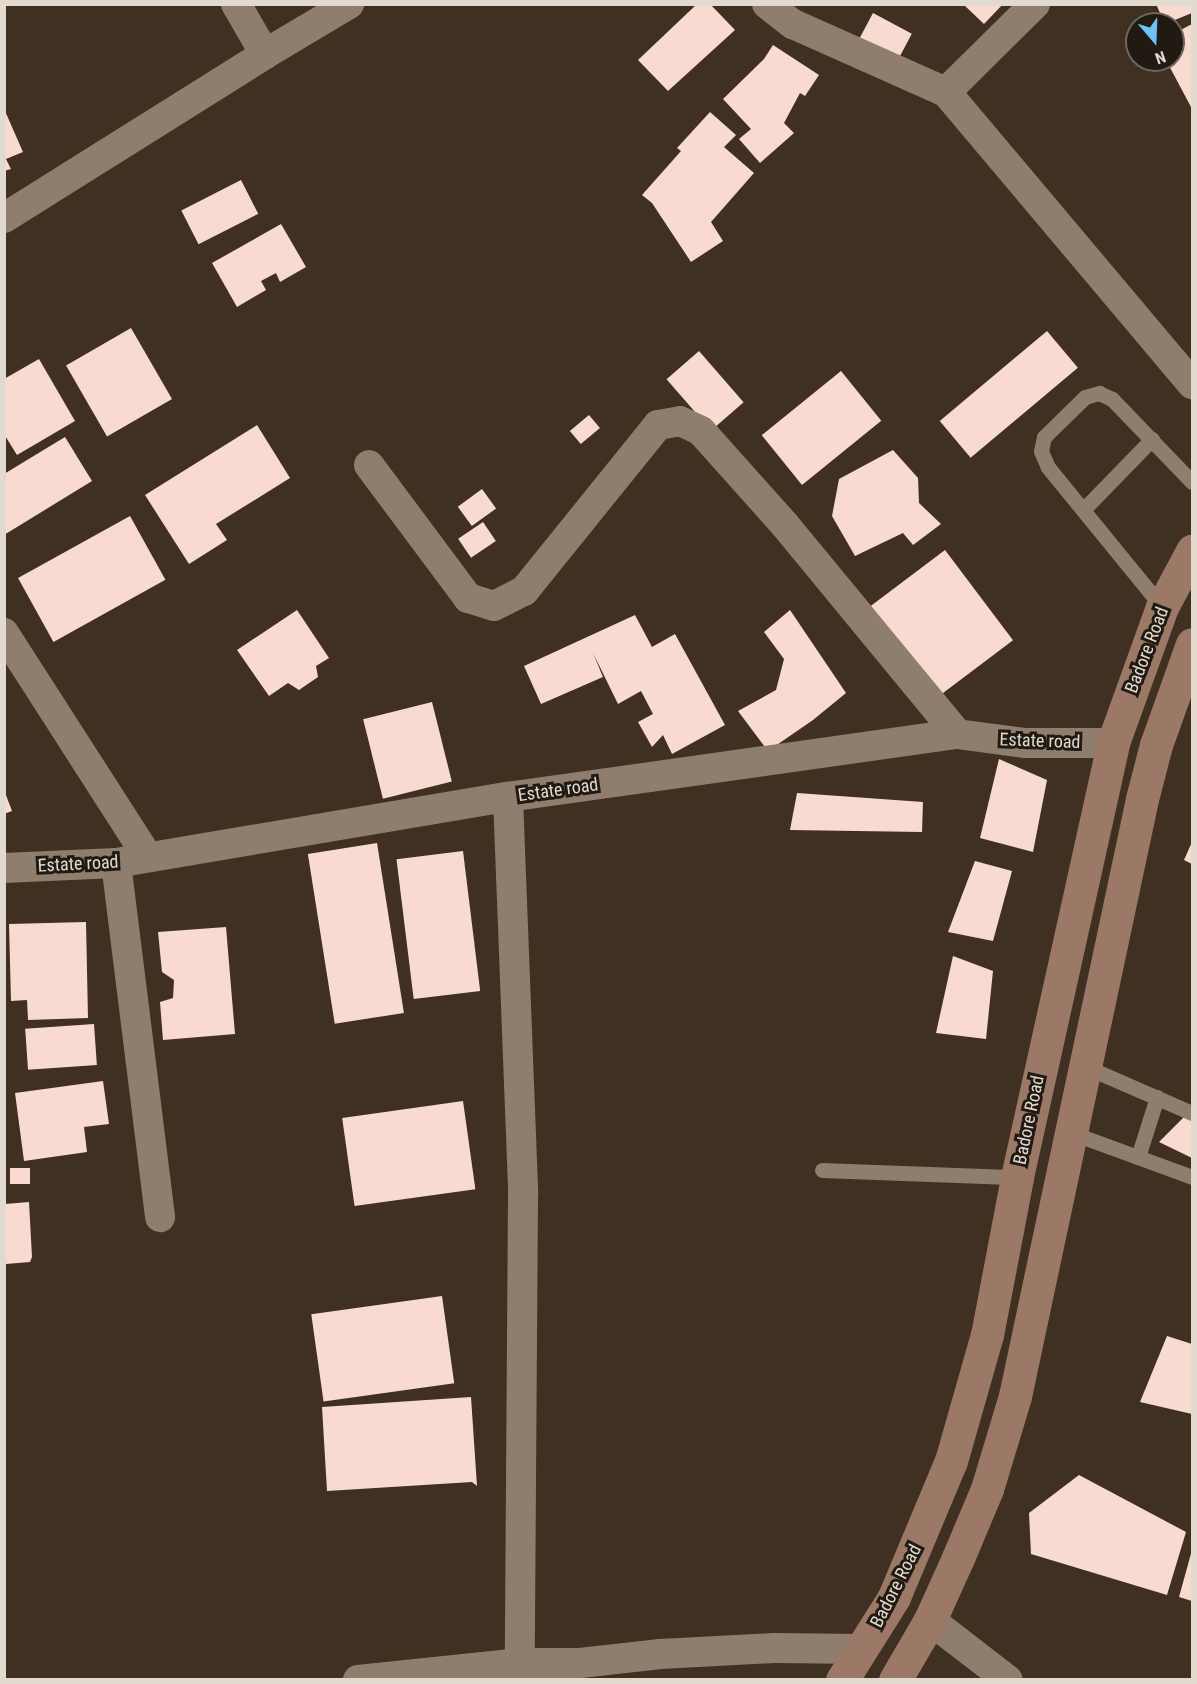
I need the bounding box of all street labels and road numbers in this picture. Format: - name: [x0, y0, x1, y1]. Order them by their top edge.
- street label: Badore Road: [1121, 604, 1173, 696]
- street label: Estate road: [999, 729, 1081, 753]
- street label: Estate road: [516, 774, 600, 806]
- street label: Estate road: [37, 851, 119, 877]
- street label: Badore Road: [1009, 1074, 1049, 1166]
- street label: Badore Road: [866, 1541, 926, 1631]

